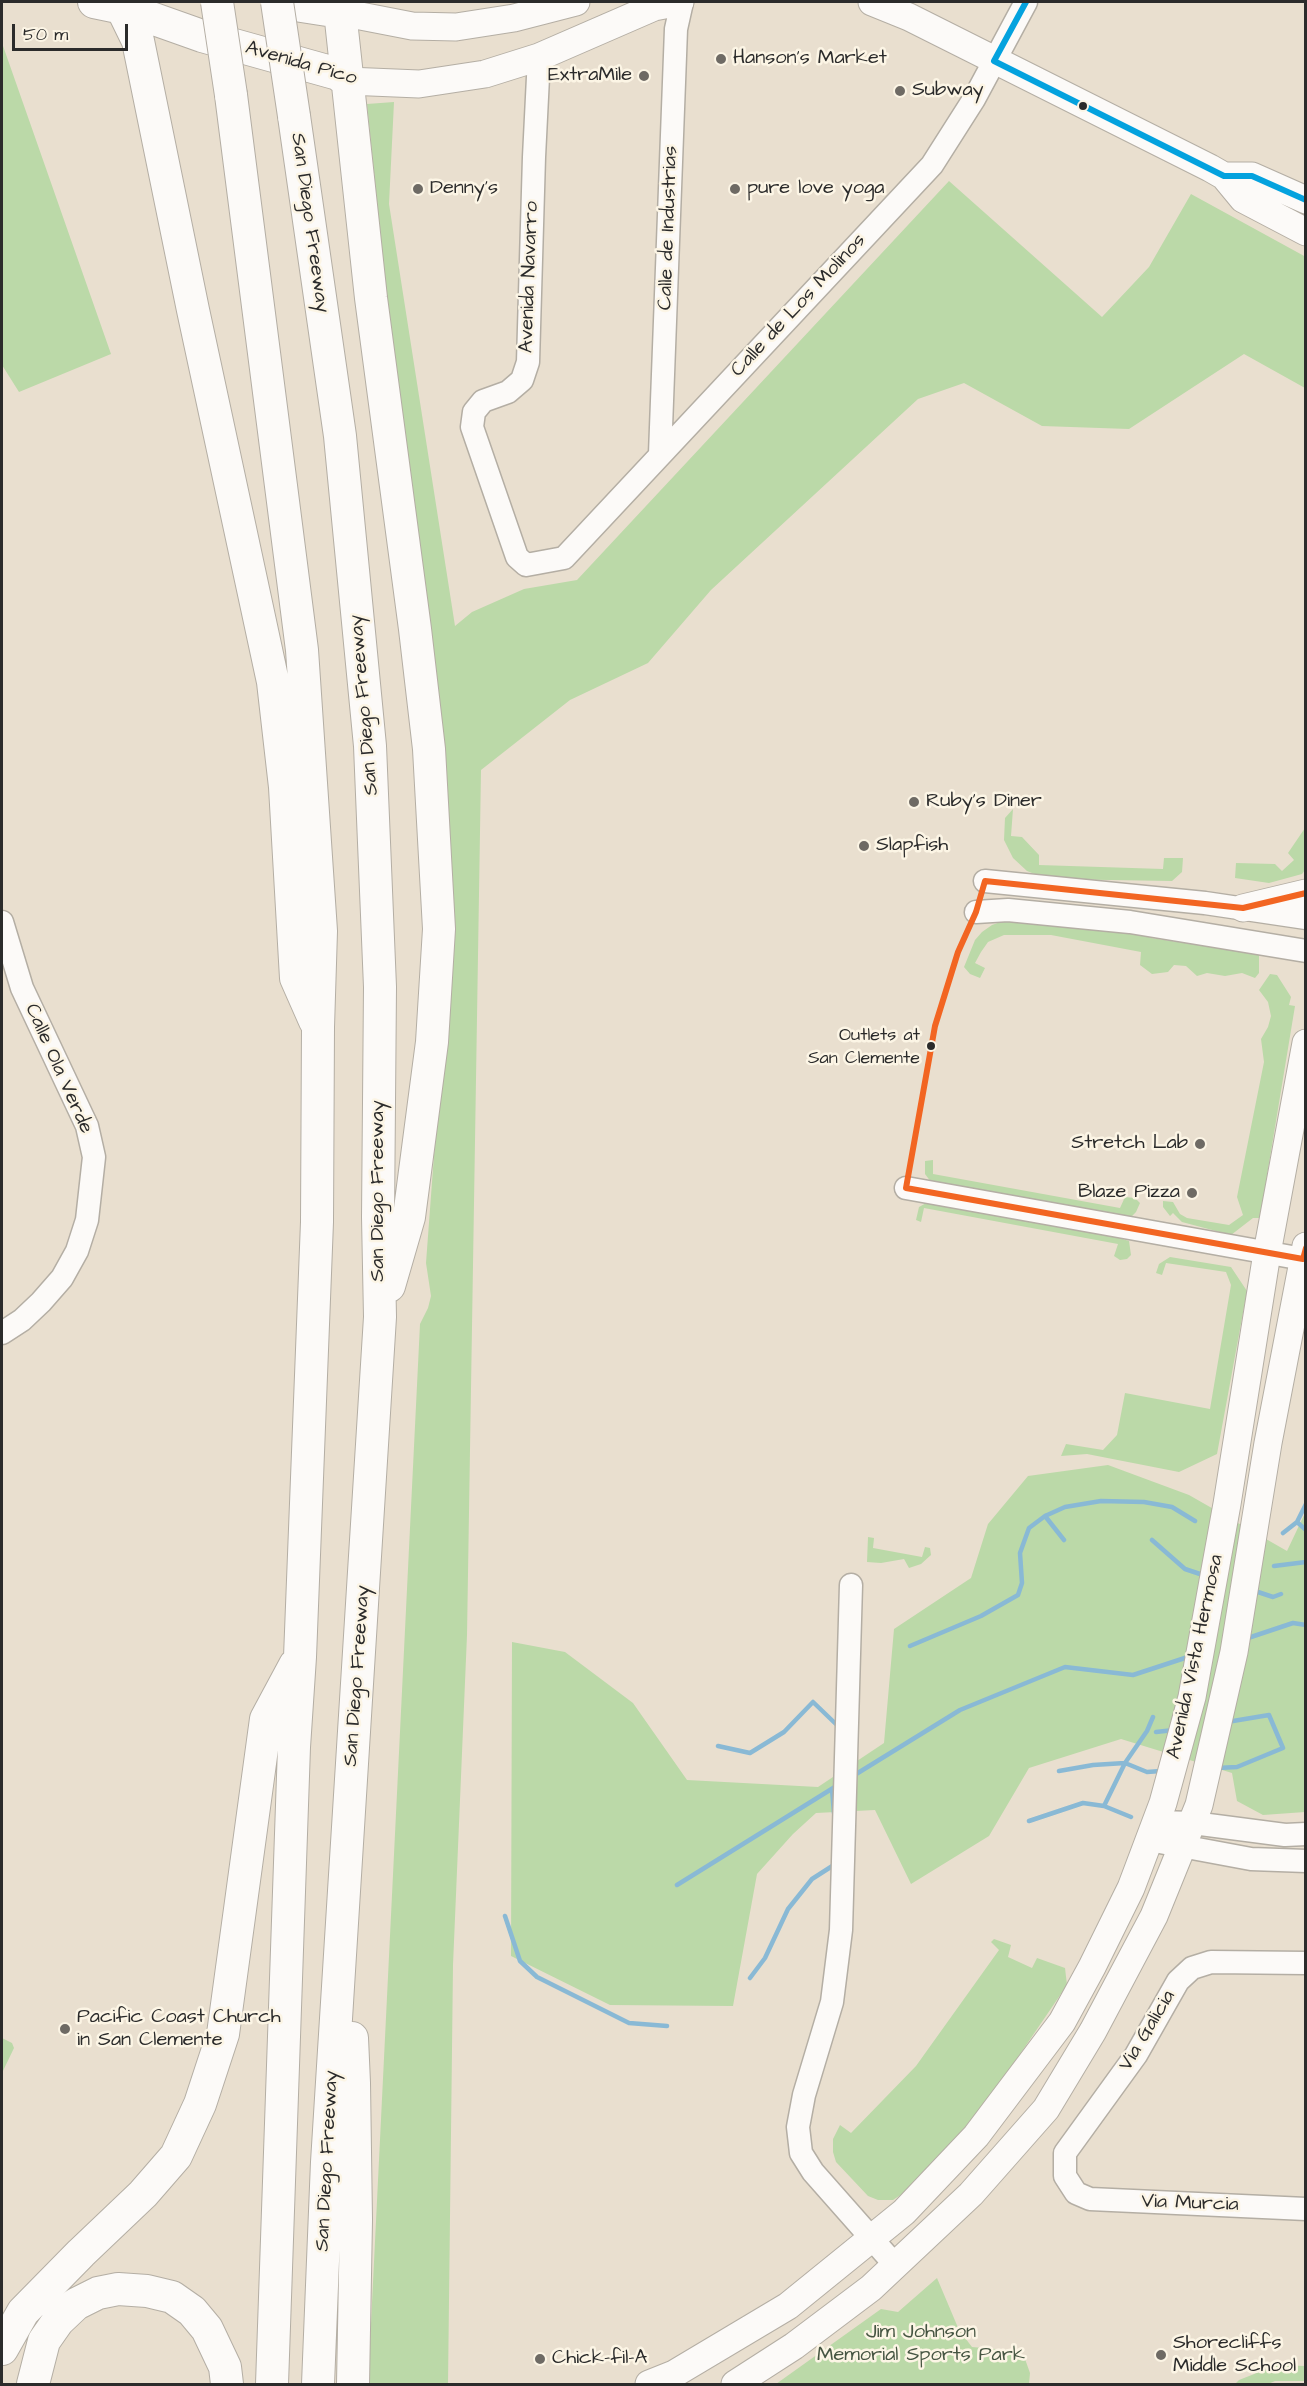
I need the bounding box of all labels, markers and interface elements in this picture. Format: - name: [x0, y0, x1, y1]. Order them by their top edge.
- scale bar: [15, 12, 130, 50]
- text: 50 m: [23, 22, 68, 47]
- street label: Avenida Pico: [242, 37, 360, 91]
- place label: Hanson's Market: [733, 47, 887, 71]
- marker: Hanson's Market: [714, 52, 728, 66]
- place label: ExtraMile: [548, 64, 632, 88]
- marker: ExtraMile: [637, 69, 651, 83]
- place label: Subway: [912, 79, 984, 103]
- marker: Subway: [893, 84, 907, 98]
- unlabelled marker: [1077, 100, 1089, 112]
- street label: San Diego Freeway: [285, 132, 333, 314]
- street label: Calle de Industrias: [654, 145, 684, 311]
- place label: Denny's: [430, 177, 498, 201]
- place label: pure love yoga: [747, 177, 884, 201]
- marker: Denny's: [411, 182, 425, 196]
- marker: pure love yoga: [728, 182, 742, 196]
- street label: Avenida Navarro: [515, 201, 545, 353]
- street label: Calle de Los Molinos: [726, 229, 872, 383]
- street label: San Diego Freeway: [345, 614, 385, 796]
- place label: Ruby's Diner: [926, 790, 1042, 814]
- marker: Ruby's Diner: [907, 795, 921, 809]
- place label: Slapfish: [876, 834, 948, 858]
- marker: Slapfish: [857, 839, 871, 853]
- street label: Calle Ola Verde: [19, 1000, 97, 1138]
- place label: Outlets at San Clemente: [808, 1025, 920, 1068]
- marker: Outlets at San Clemente: [925, 1040, 937, 1052]
- street label: San Diego Freeway: [367, 1100, 391, 1282]
- place label: Stretch Lab: [1071, 1132, 1188, 1156]
- marker: Stretch Lab: [1193, 1137, 1207, 1151]
- place label: Blaze Pizza: [1078, 1181, 1180, 1205]
- marker: Blaze Pizza: [1185, 1186, 1199, 1200]
- street label: Avenida Vista Hermosa: [1163, 1553, 1229, 1761]
- street label: San Diego Freeway: [340, 1585, 376, 1767]
- street label: Via Galicia: [1115, 1986, 1181, 2076]
- place label: Pacific Coast Church in San Clemente: [77, 2006, 281, 2053]
- marker: Pacific Coast Church in San Clemente: [58, 2022, 72, 2036]
- street label: San Diego Freeway: [311, 2070, 345, 2252]
- street label: Via Murcia: [1141, 2190, 1239, 2218]
- park label: Jim Johnson Memorial Sports Park: [817, 2321, 1025, 2368]
- place label: Shorecliffs Middle School: [1173, 2332, 1296, 2379]
- place label: Chick-fil-A: [552, 2347, 647, 2371]
- marker: Shorecliffs Middle School: [1154, 2348, 1168, 2362]
- marker: Chick-fil-A: [533, 2352, 547, 2366]

